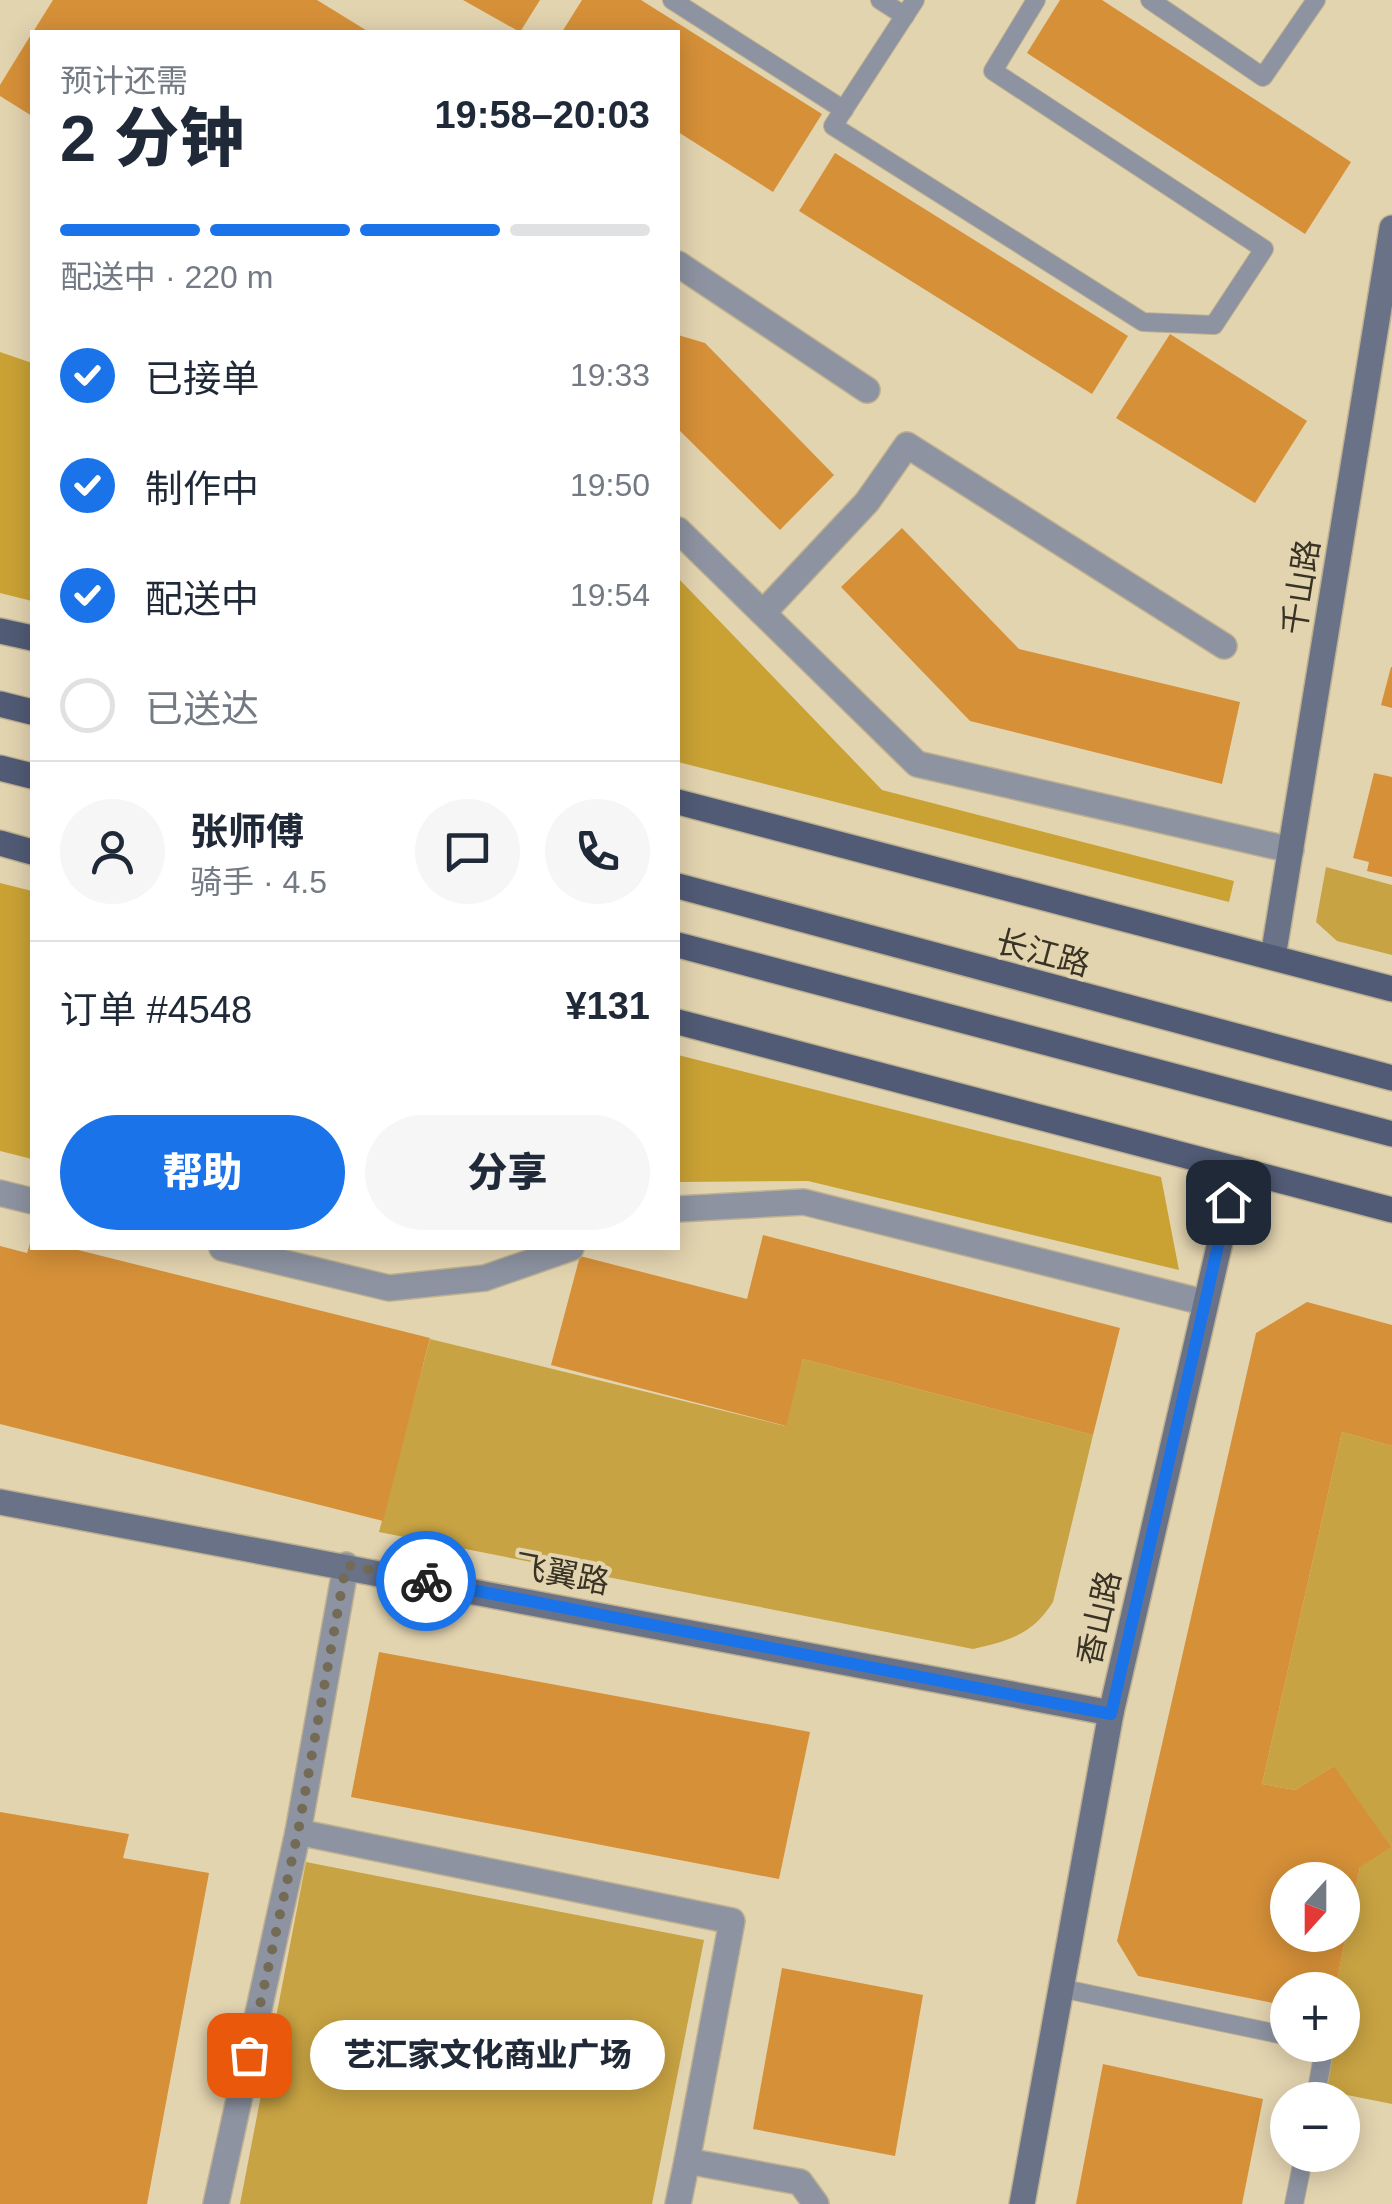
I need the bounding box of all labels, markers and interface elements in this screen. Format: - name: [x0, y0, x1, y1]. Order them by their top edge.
- text: 预计还需: [60, 63, 188, 99]
- text: 19:58–20:03: [434, 94, 650, 136]
- text: 2 分钟: [60, 102, 244, 175]
- text: 配送中 · 220 m: [60, 259, 273, 295]
- icon: check: [60, 348, 115, 403]
- text: 19:33: [570, 357, 650, 393]
- text: 已接单: [145, 358, 259, 400]
- icon: check: [60, 458, 115, 513]
- text: 19:50: [570, 467, 650, 503]
- text: 制作中: [145, 468, 259, 510]
- street label: 千山路: [1276, 537, 1326, 637]
- icon: check: [60, 568, 115, 623]
- text: 19:54: [570, 577, 650, 613]
- text: 配送中: [145, 578, 259, 620]
- text: 已送达: [145, 688, 259, 730]
- button: person: [60, 799, 165, 904]
- button: chat: [415, 799, 520, 904]
- button: phone: [545, 799, 650, 904]
- text: 张师傅: [190, 811, 304, 853]
- text: 骑手 · 4.5: [190, 864, 327, 900]
- street label: 长江路: [992, 923, 1094, 983]
- text: ¥131: [565, 985, 650, 1027]
- text: 订单 #4548: [60, 989, 252, 1031]
- button: 帮助: [60, 1115, 345, 1230]
- button: 分享: [365, 1115, 650, 1230]
- pin: [1186, 1160, 1271, 1245]
- icon: home: [1201, 1175, 1256, 1230]
- courier: [376, 1531, 476, 1631]
- street label: 飞翼路: [511, 1547, 613, 1601]
- icon: bike: [399, 1554, 454, 1609]
- street label: 香山路: [1071, 1567, 1127, 1669]
- north arrow: [1270, 1862, 1360, 1952]
- map controls: [1270, 1862, 1360, 2172]
- button: +: [1270, 1972, 1360, 2062]
- pin: [207, 2013, 292, 2098]
- callout: 艺汇家文化商业广场: [309, 2020, 664, 2090]
- icon: bag: [222, 2028, 277, 2083]
- text: 艺汇家文化商业广场: [343, 2037, 632, 2073]
- button: −: [1270, 2082, 1360, 2172]

